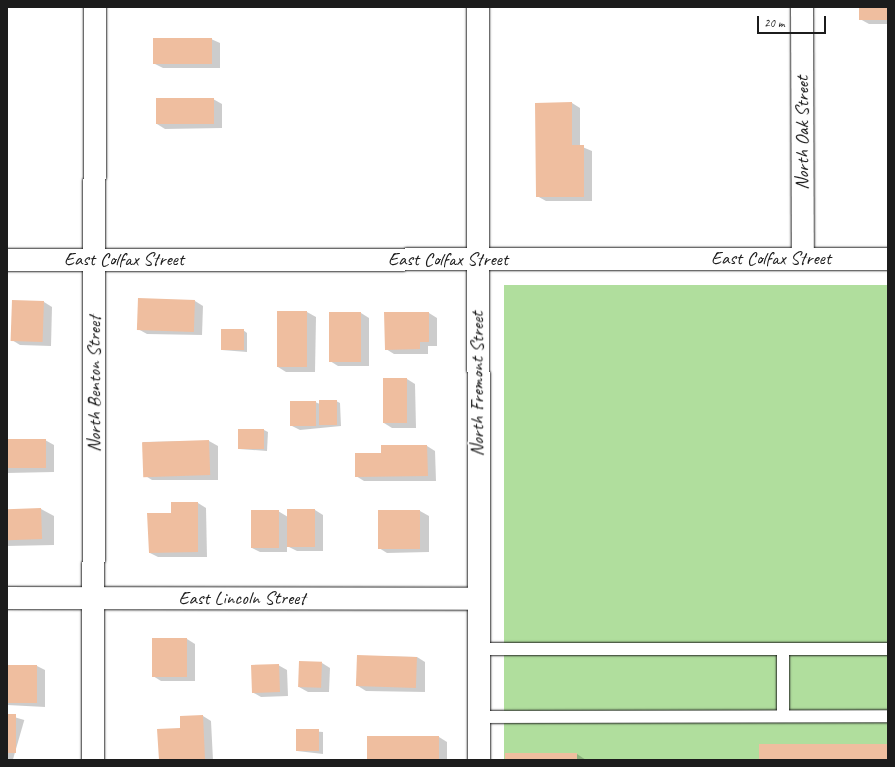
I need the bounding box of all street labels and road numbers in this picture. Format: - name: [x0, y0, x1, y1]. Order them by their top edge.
- street label: North Oak Street: [792, 75, 814, 191]
- street label: East Colfax Street: [711, 248, 831, 270]
- street label: East Colfax Street: [64, 249, 184, 271]
- street label: East Colfax Street: [388, 249, 508, 271]
- street label: North Fremont Street: [467, 311, 489, 457]
- street label: North Benton Street: [84, 316, 106, 452]
- street label: East Lincoln Street: [178, 588, 306, 610]

